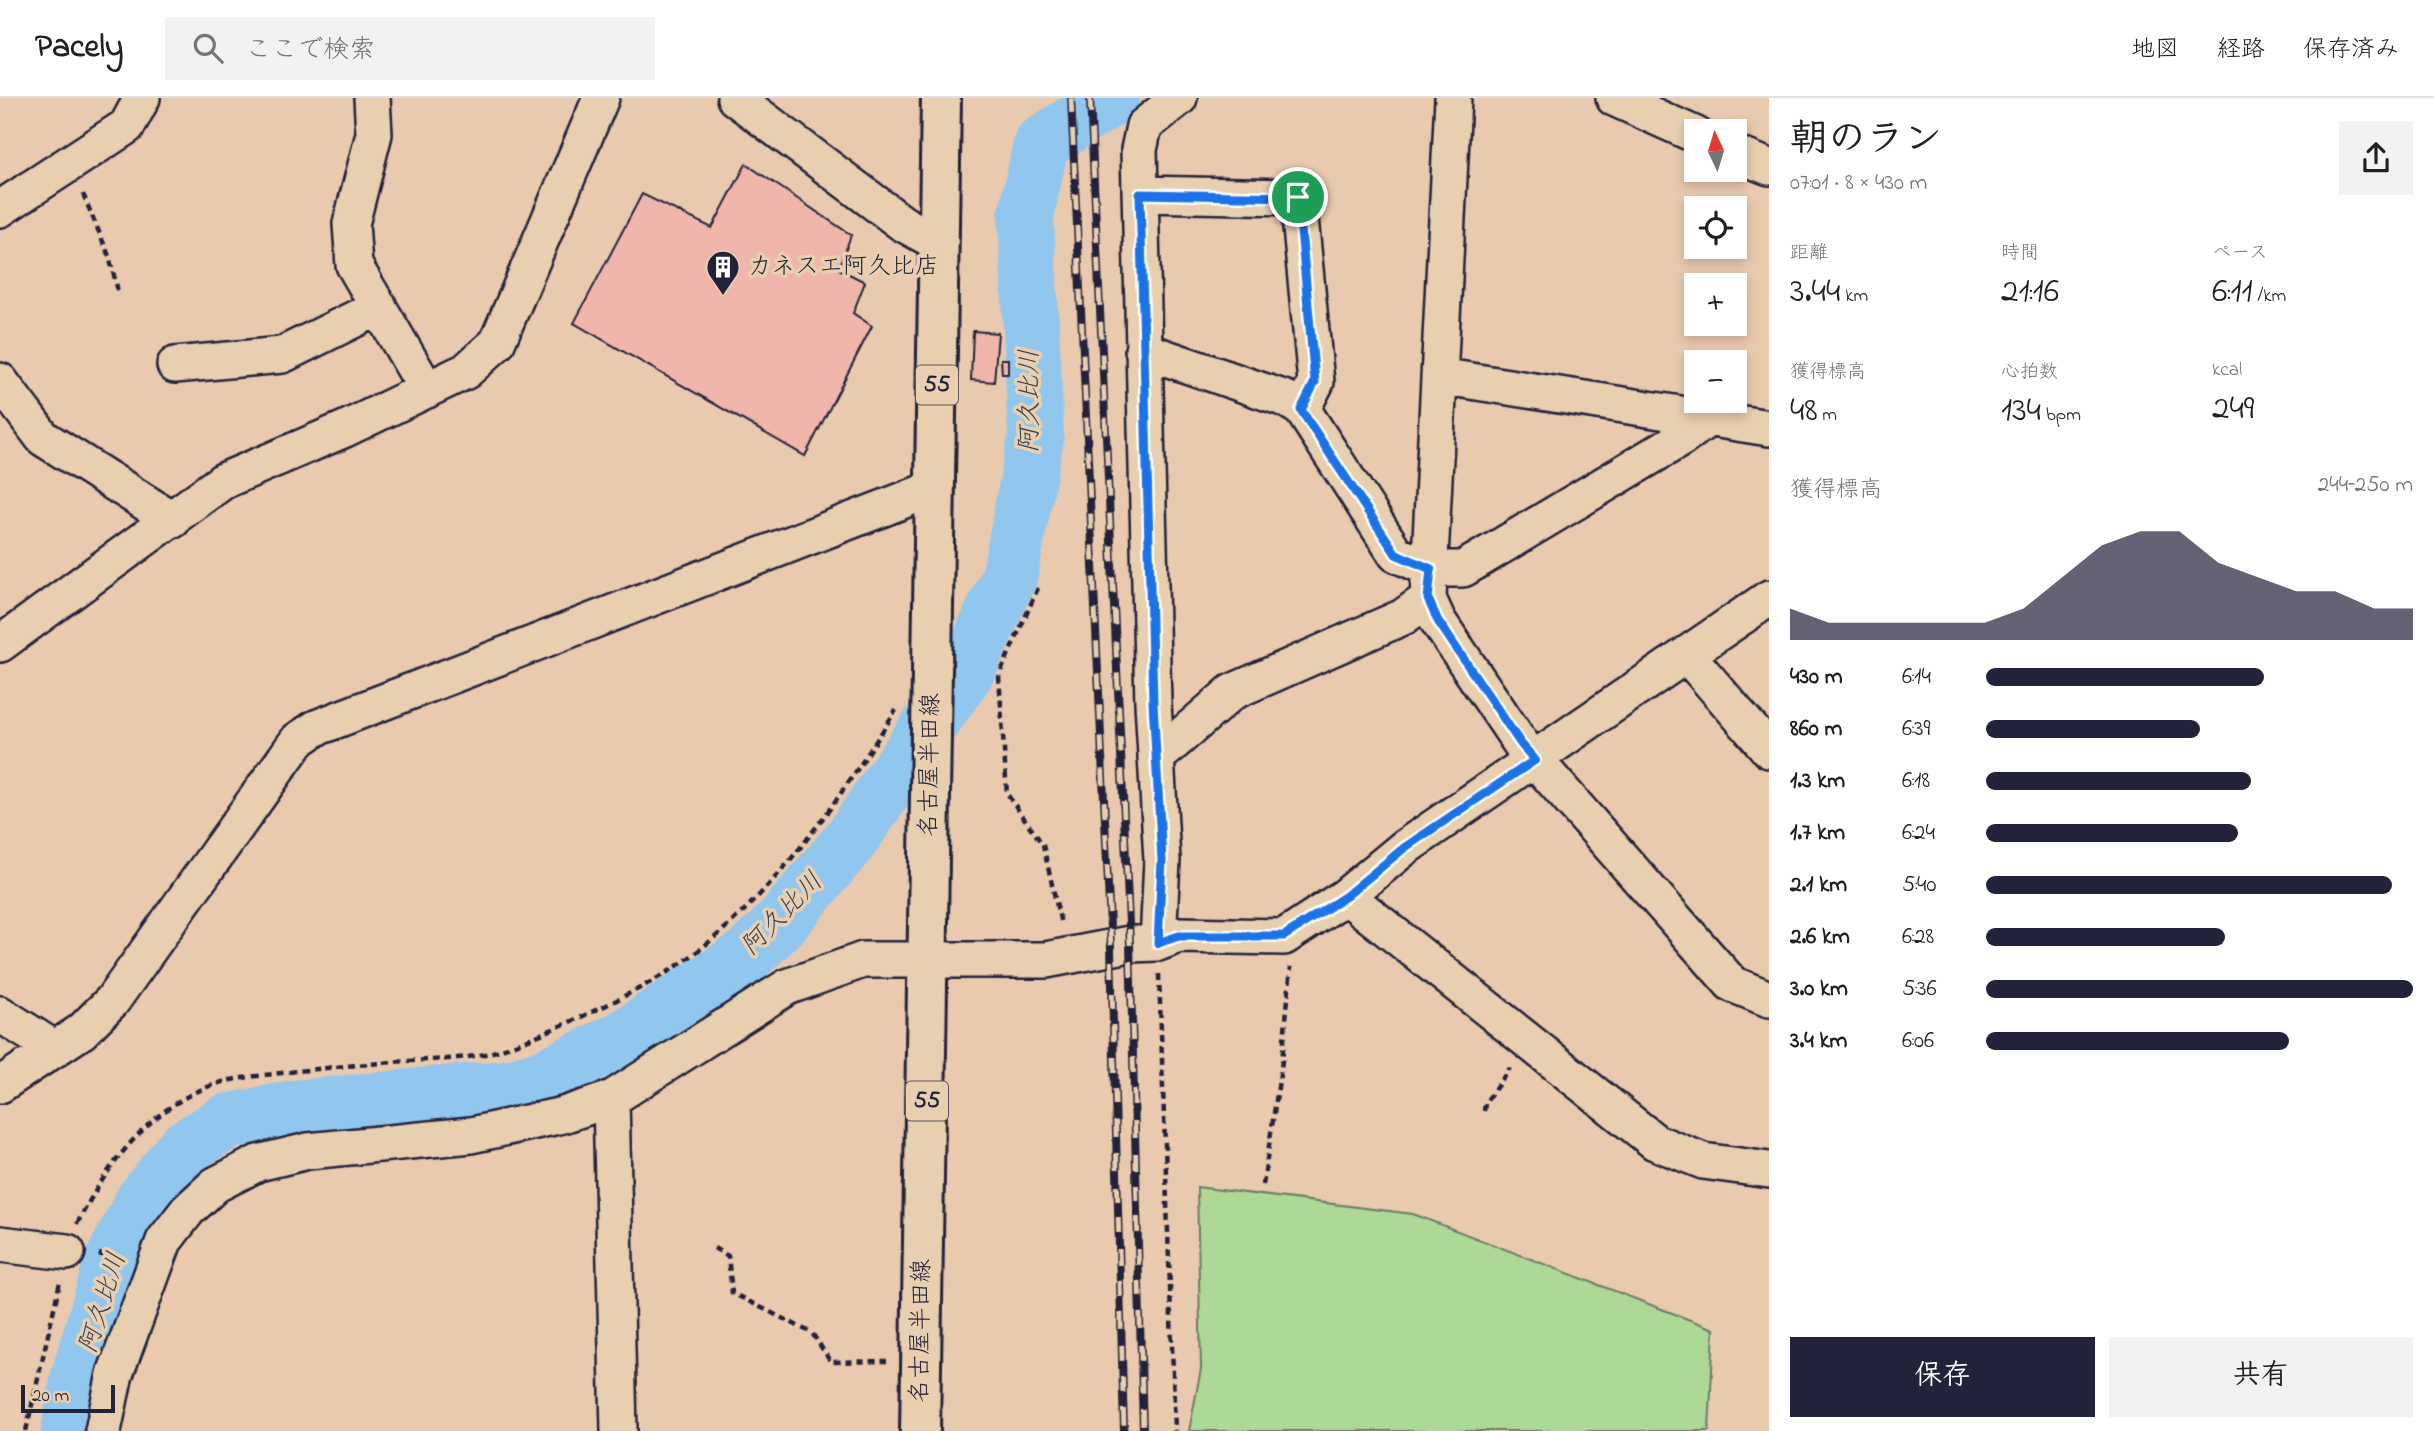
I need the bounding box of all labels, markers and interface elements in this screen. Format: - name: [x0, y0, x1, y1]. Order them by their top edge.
- search box: [165, 17, 655, 80]
- text: Pacely: [35, 24, 123, 72]
- icon: search: [189, 29, 227, 67]
- text: ここで検索: [245, 32, 375, 70]
- text: 地図: [2131, 33, 2179, 68]
- text: 経路: [2217, 33, 2265, 68]
- text: 保存済み: [2303, 33, 2399, 68]
- text: 朝のラン: [1790, 113, 1942, 169]
- north arrow: [1684, 119, 1746, 182]
- map controls: [1684, 119, 1747, 413]
- button: share: [2339, 121, 2413, 195]
- pin: [1268, 167, 1328, 227]
- text: 07:01 · 8 × 430 m: [1790, 167, 1927, 200]
- icon: arrive: [1279, 178, 1317, 216]
- button: locate: [1684, 196, 1747, 259]
- text: 距離: [1790, 240, 1828, 267]
- text: 時間: [2001, 240, 2039, 267]
- text: ペース: [2212, 240, 2268, 267]
- building icon: カネスエ阿久比店: [704, 248, 742, 297]
- place label: カネスエ阿久比店: [748, 250, 939, 285]
- text: 3.44: [1790, 267, 1840, 318]
- text: 21:16: [2001, 267, 2059, 318]
- text: 6:11: [2212, 267, 2253, 318]
- button: +: [1684, 273, 1747, 336]
- text: km: [1840, 283, 1868, 310]
- text: /km: [2253, 283, 2286, 310]
- water label: 阿久比川: [1012, 349, 1050, 453]
- button: −: [1684, 350, 1747, 413]
- text: kcal: [2212, 357, 2242, 384]
- text: 獲得標高: [1790, 359, 1866, 386]
- text: 心拍数: [2001, 359, 2058, 386]
- road number: 55: [916, 366, 958, 404]
- text: 249: [2212, 384, 2254, 435]
- text: 48: [1790, 386, 1818, 437]
- text: 134: [2001, 386, 2041, 437]
- text: m: [1818, 402, 1837, 429]
- text: bpm: [2041, 402, 2081, 429]
- text: 244–250 m: [2318, 469, 2413, 502]
- text: 獲得標高: [1790, 474, 1882, 507]
- text: 430 m: [1790, 661, 1843, 694]
- text: 6:14: [1902, 661, 1931, 694]
- street label: 名古屋半田線: [912, 693, 950, 837]
- text: 860 m: [1790, 713, 1842, 746]
- text: 6:39: [1902, 713, 1931, 746]
- text: 1.3 km: [1790, 765, 1845, 798]
- text: 6:18: [1902, 765, 1930, 798]
- text: 1.7 km: [1790, 817, 1845, 850]
- text: 6:24: [1902, 817, 1935, 850]
- water label: 阿久比川: [733, 864, 833, 966]
- text: 2.1 km: [1790, 869, 1847, 902]
- text: 5:40: [1902, 869, 1937, 902]
- text: 2.6 km: [1790, 921, 1850, 954]
- text: 6:28: [1902, 921, 1934, 954]
- text: 3.0 km: [1790, 973, 1848, 1006]
- text: 5:36: [1902, 973, 1937, 1006]
- text: 3.4 km: [1790, 1025, 1847, 1058]
- text: 6:06: [1902, 1025, 1934, 1058]
- road number: 55: [906, 1082, 948, 1120]
- water label: 阿久比川: [71, 1248, 137, 1358]
- street label: 名古屋半田線: [903, 1259, 941, 1403]
- button: 保存: [1790, 1337, 2095, 1417]
- button: 共有: [2109, 1337, 2413, 1417]
- scale bar: [21, 1382, 116, 1414]
- text: 20 m: [32, 1383, 69, 1410]

